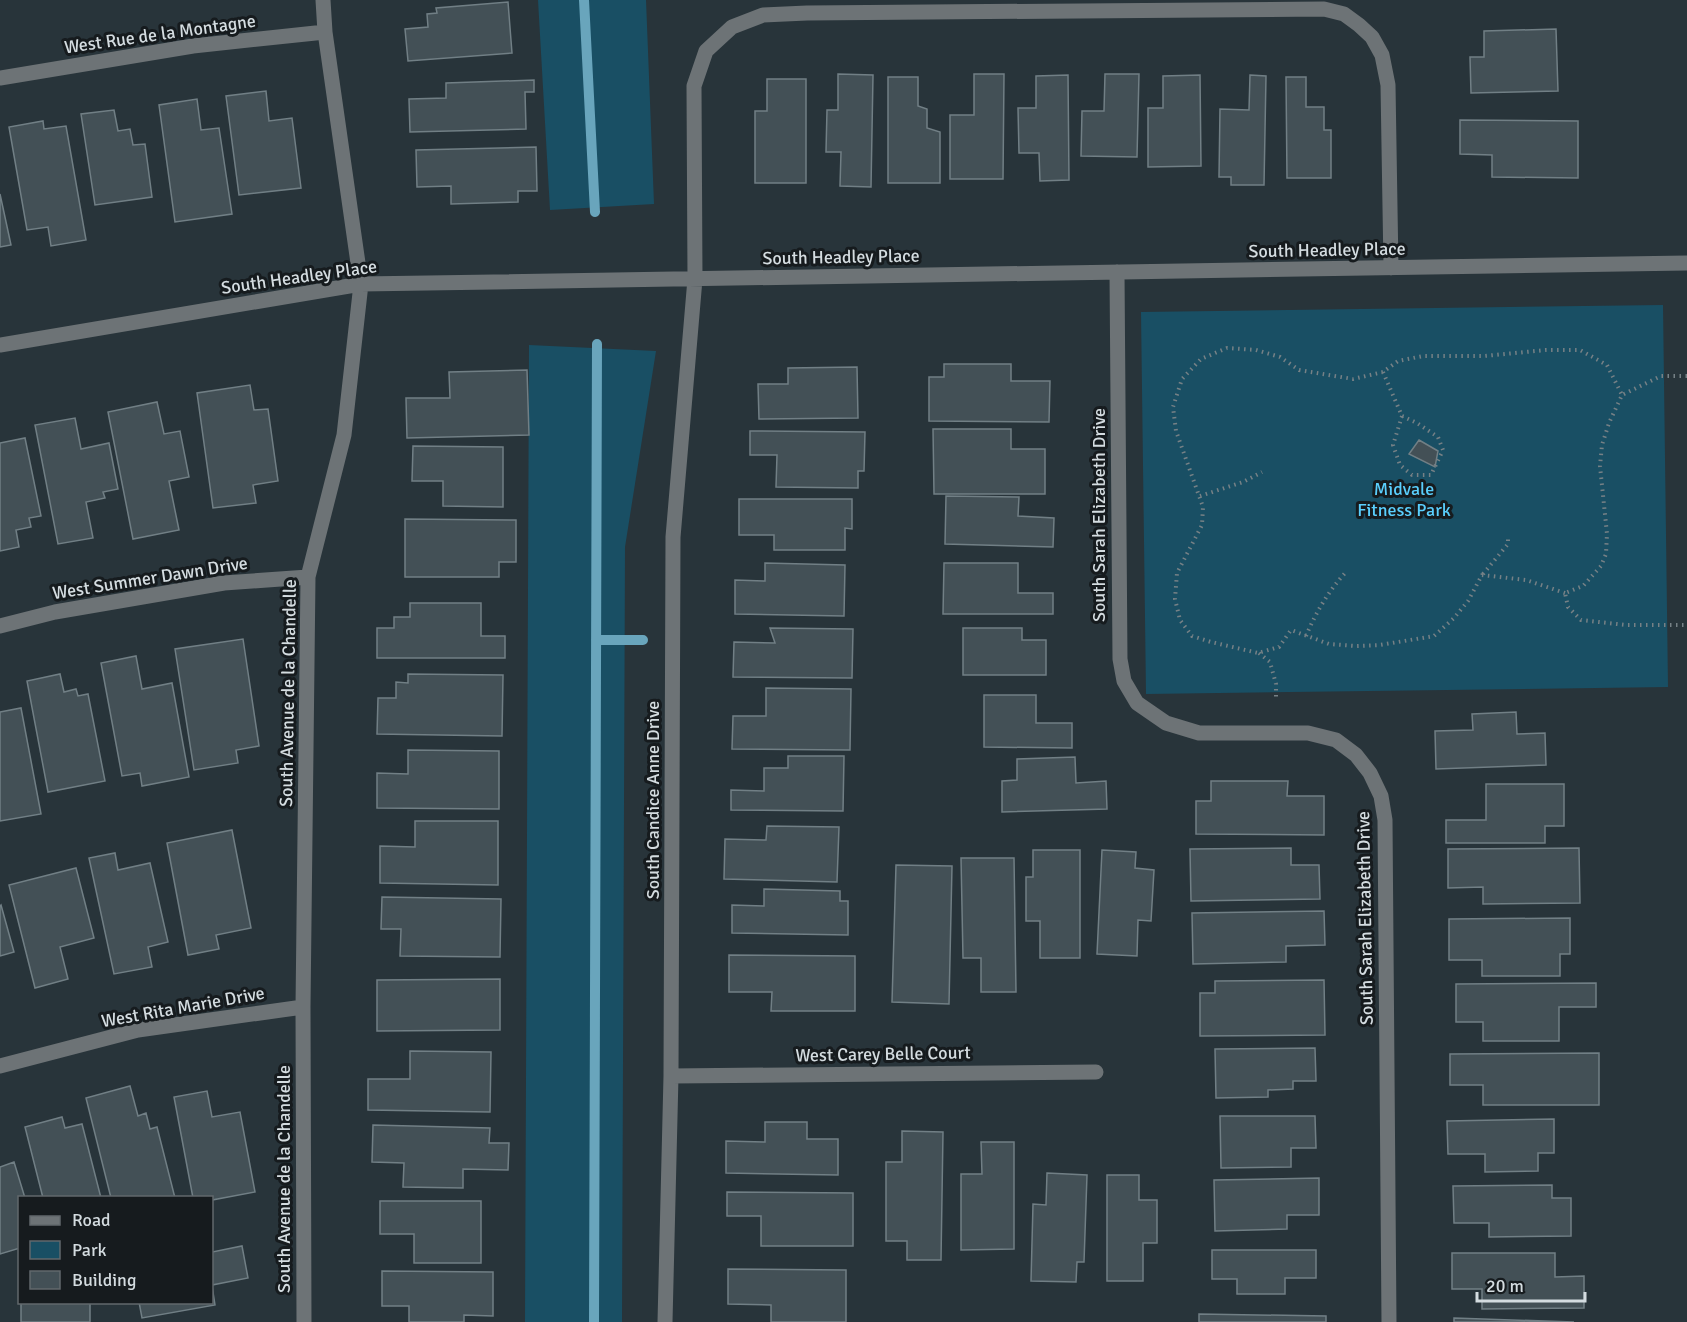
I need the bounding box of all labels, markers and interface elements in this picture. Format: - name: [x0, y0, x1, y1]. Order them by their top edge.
- street label: West Rue de la Montagne: [63, 10, 257, 58]
- street label: South Headley Place: [1248, 238, 1406, 262]
- street label: South Headley Place: [762, 245, 920, 269]
- street label: South Headley Place: [220, 255, 378, 299]
- street label: South Sarah Elizabeth Drive: [1088, 408, 1110, 622]
- park label: Midvale Fitness Park: [1357, 478, 1451, 521]
- street label: West Summer Dawn Drive: [51, 552, 249, 604]
- street label: South Avenue de la Chandelle: [275, 579, 301, 807]
- street label: South Candice Anne Drive: [642, 701, 664, 899]
- street label: South Sarah Elizabeth Drive: [1352, 811, 1378, 1025]
- street label: West Rita Marie Drive: [100, 982, 266, 1032]
- street label: West Carey Belle Court: [795, 1041, 971, 1067]
- street label: South Avenue de la Chandelle: [273, 1065, 295, 1293]
- legend: [18, 1196, 213, 1304]
- text: Road: [72, 1209, 111, 1231]
- text: Park: [72, 1239, 107, 1261]
- scale bar: [1477, 1265, 1585, 1303]
- text: Building: [72, 1269, 136, 1291]
- text: 20 m: [1486, 1275, 1524, 1297]

